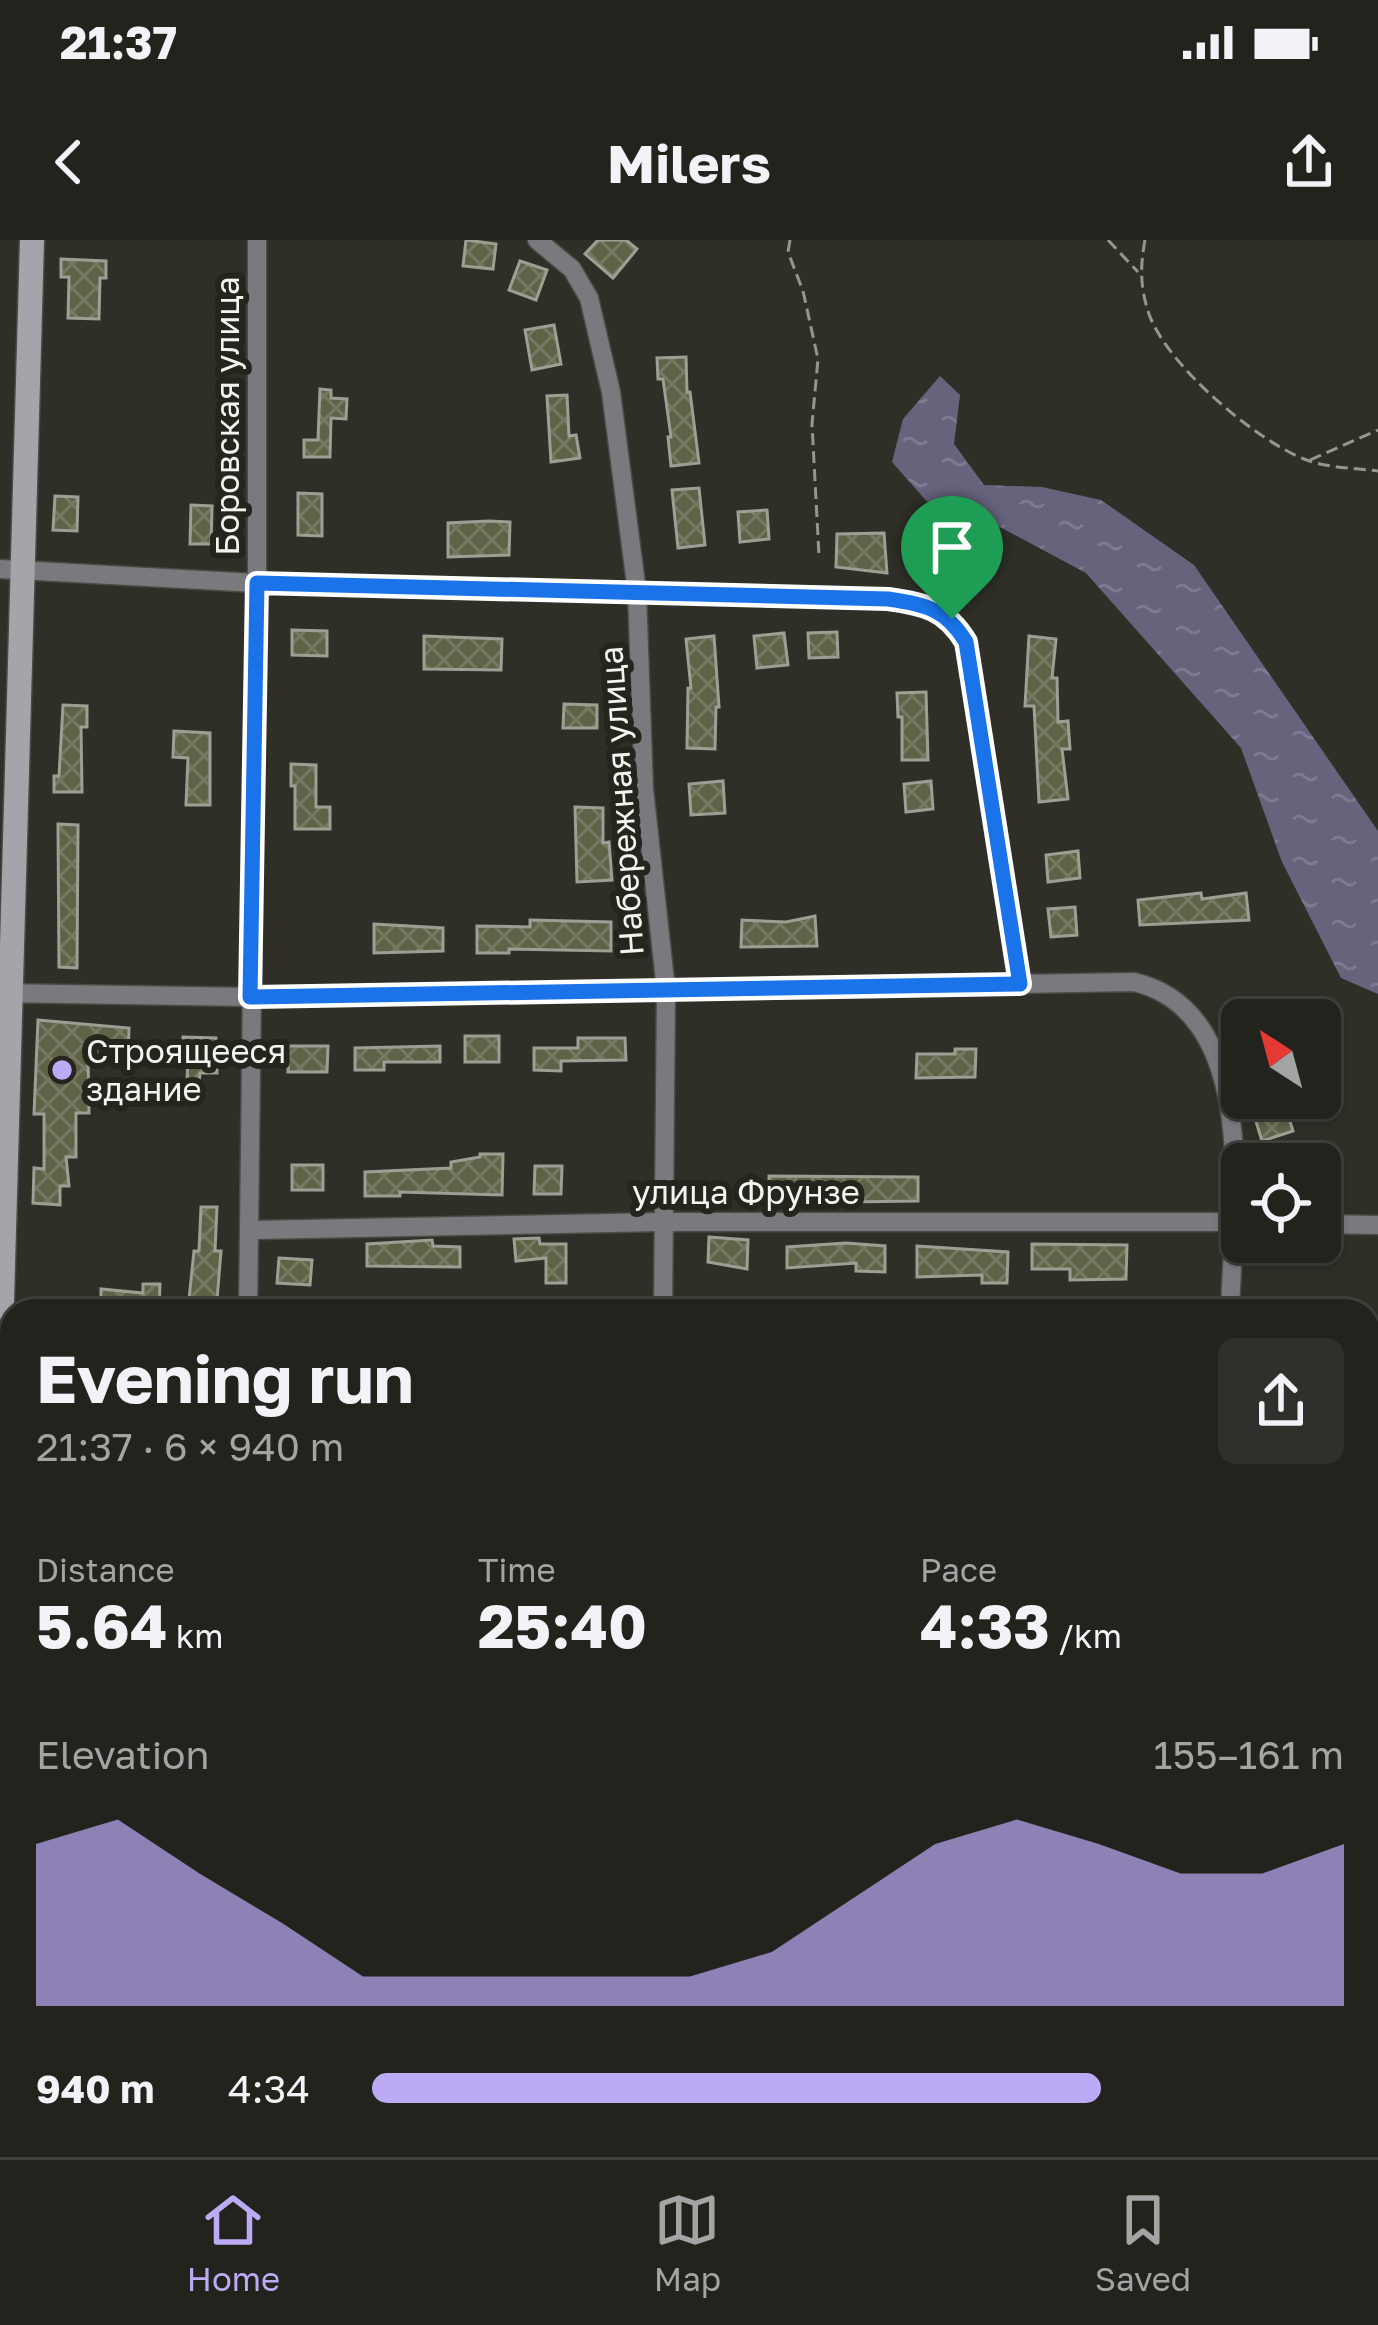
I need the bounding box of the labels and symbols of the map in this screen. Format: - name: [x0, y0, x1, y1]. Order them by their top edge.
- street label: Боровская улица: [207, 276, 246, 556]
- pin: [901, 496, 1003, 619]
- street label: Набережная улица: [590, 645, 651, 957]
- north arrow: [1221, 999, 1341, 1119]
- place label: Строящееся здание: [86, 1031, 286, 1108]
- marker: Строящееся здание: [49, 1057, 75, 1083]
- street label: улица Фрунзе: [632, 1172, 860, 1211]

